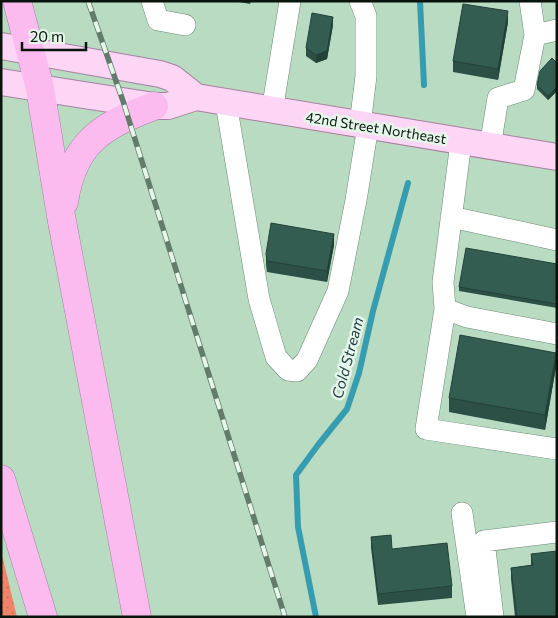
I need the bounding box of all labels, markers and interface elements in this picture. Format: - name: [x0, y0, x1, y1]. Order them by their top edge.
- scale bar: [22, 20, 86, 52]
- text: 20 m: [30, 27, 64, 45]
- street label: 42nd Street Northeast: [305, 108, 448, 147]
- water label: Cold Stream: [327, 315, 367, 401]

